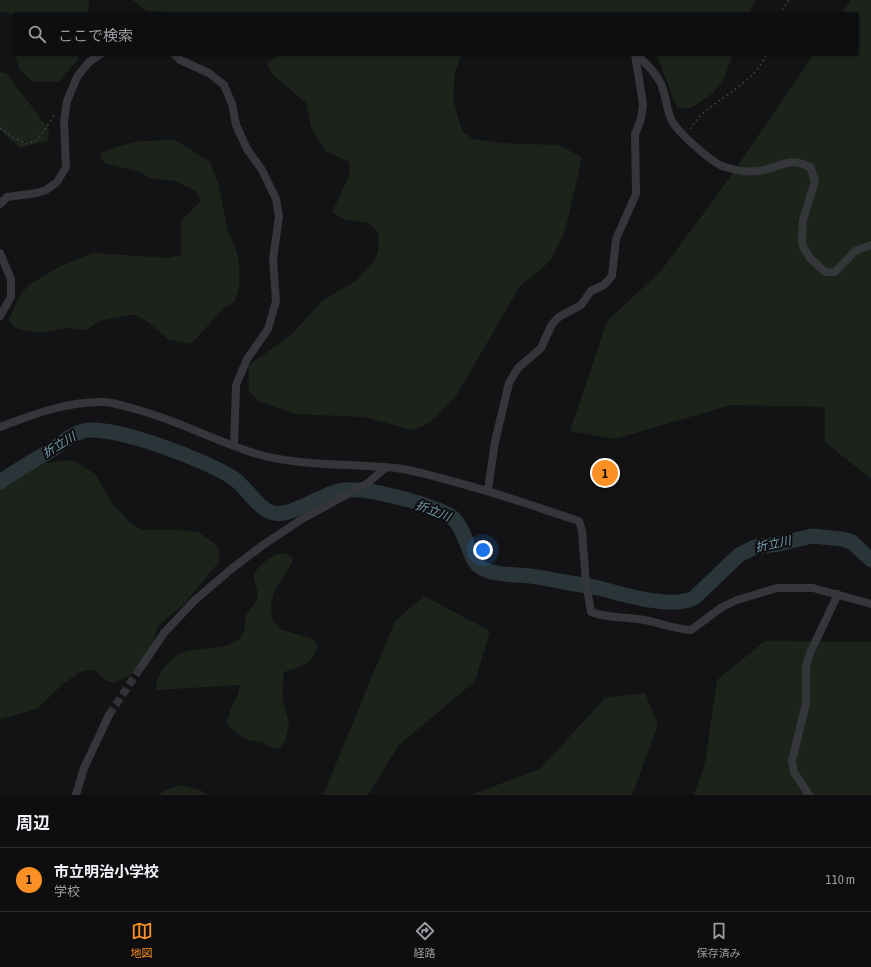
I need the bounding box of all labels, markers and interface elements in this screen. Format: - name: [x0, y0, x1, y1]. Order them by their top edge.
- search box: [12, 12, 859, 56]
- icon: search: [26, 23, 48, 45]
- text: ここで検索: [58, 27, 133, 44]
- water label: 折立川: [40, 429, 80, 460]
- pin: 1: [592, 458, 618, 488]
- water label: 折立川: [414, 498, 454, 525]
- water label: 折立川: [754, 533, 794, 555]
- your location: [473, 540, 493, 560]
- text: 周辺: [16, 813, 50, 833]
- text: 市立明治小学校: [54, 863, 159, 880]
- text: 1: [26, 872, 32, 887]
- text: 110 m: [826, 872, 855, 887]
- text: 学校: [54, 884, 80, 899]
- tab: 地図: [131, 920, 153, 960]
- tab: 経路: [414, 920, 436, 960]
- tab: 保存済み: [697, 920, 741, 960]

